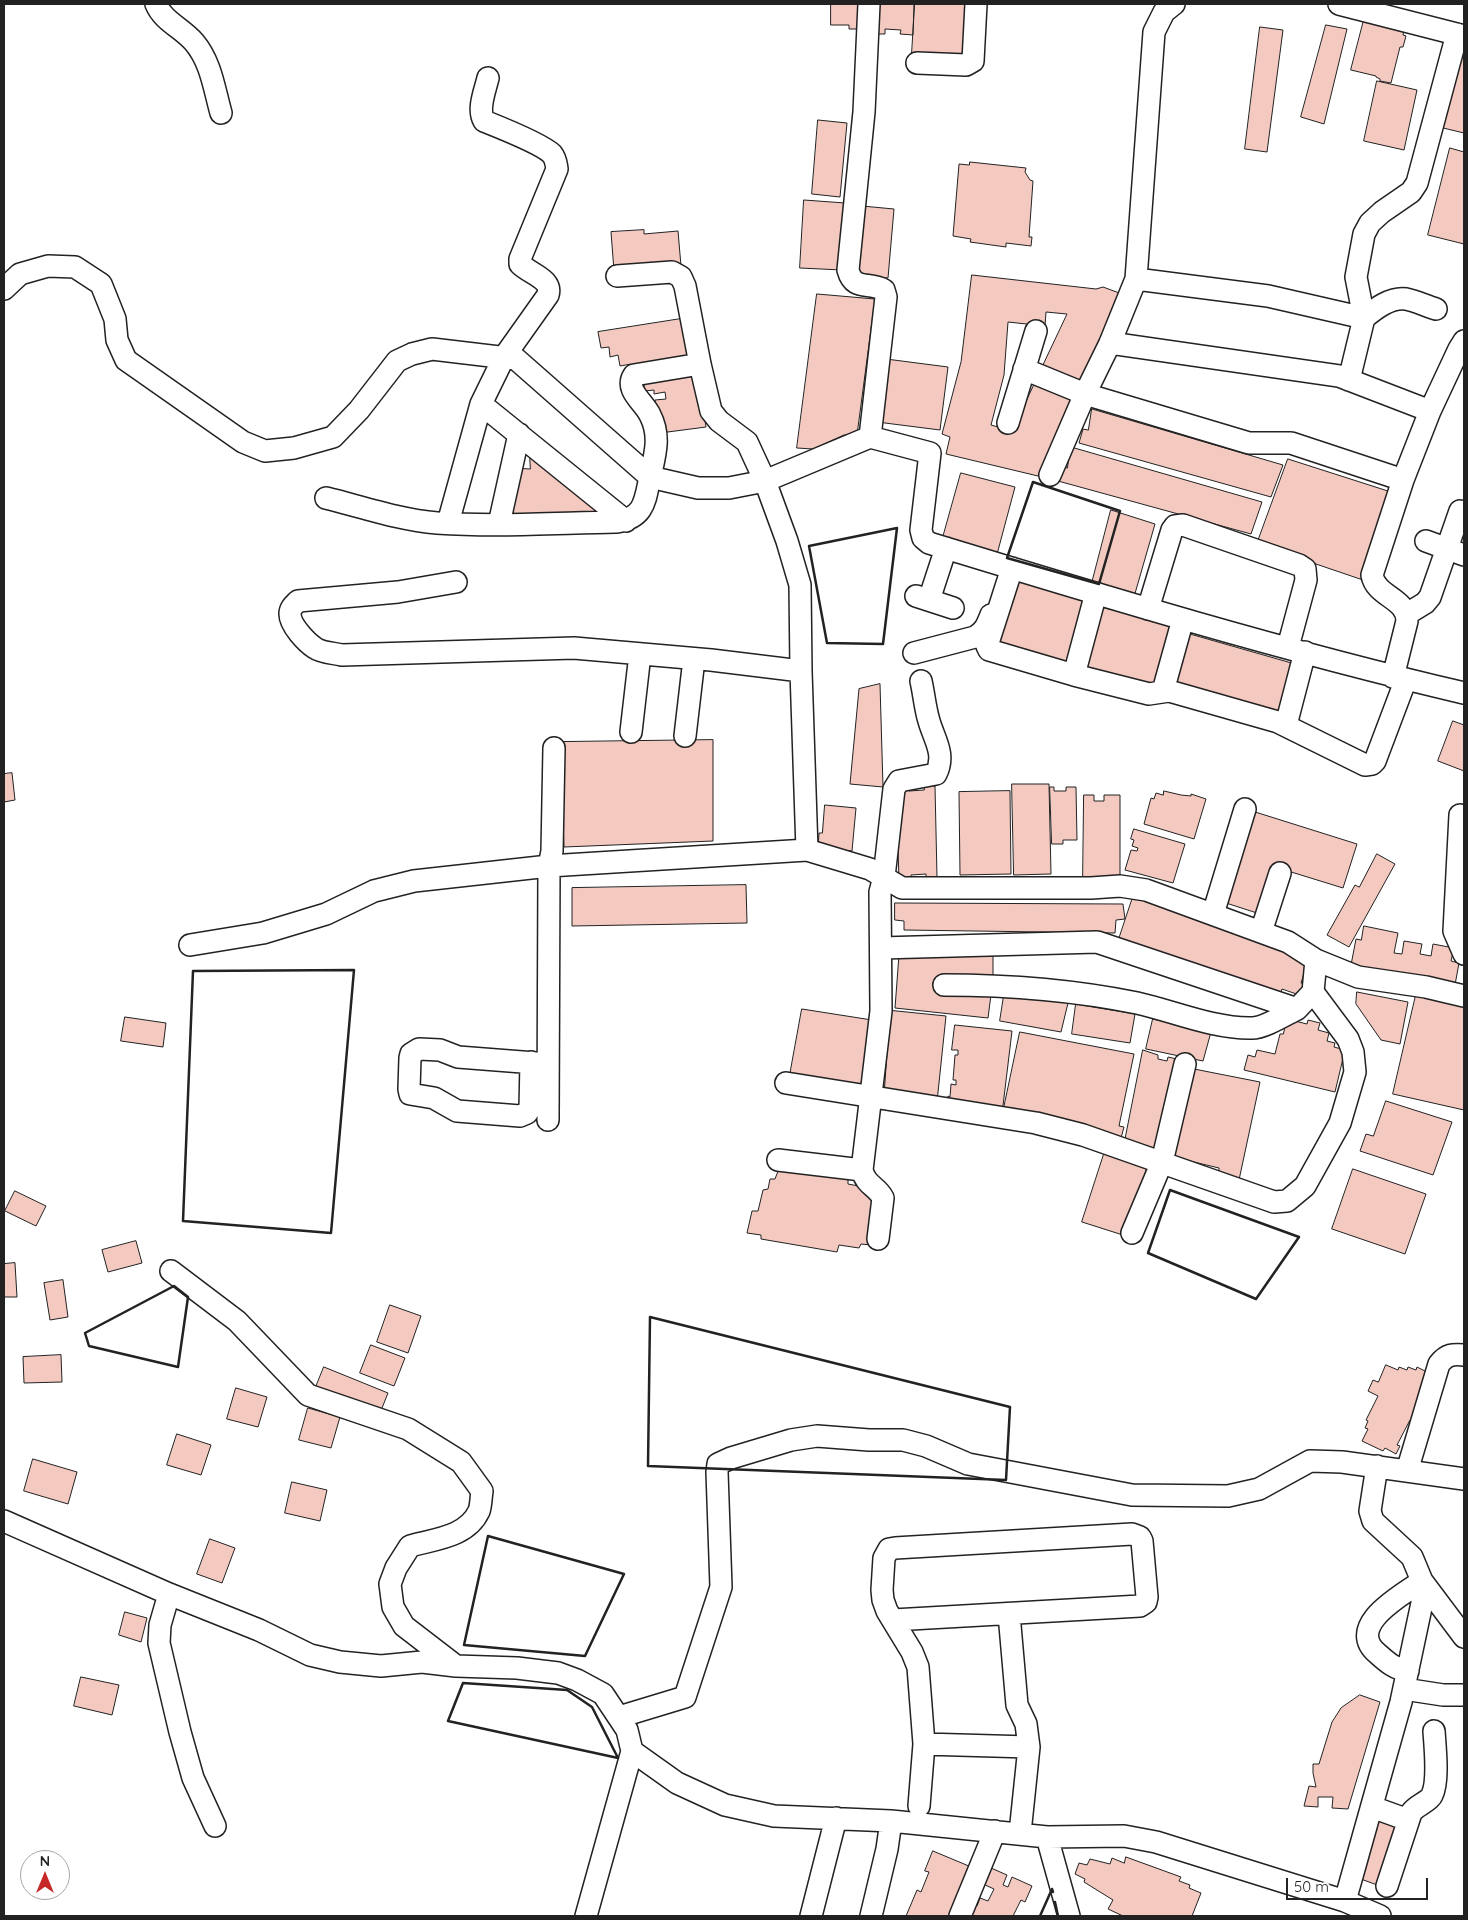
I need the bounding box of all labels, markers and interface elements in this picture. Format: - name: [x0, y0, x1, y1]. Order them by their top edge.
- north arrow: [20, 1850, 70, 1900]
- text: N: [40, 1852, 50, 1870]
- scale bar: [1288, 1868, 1430, 1900]
- text: 50 m: [1294, 1877, 1329, 1896]

